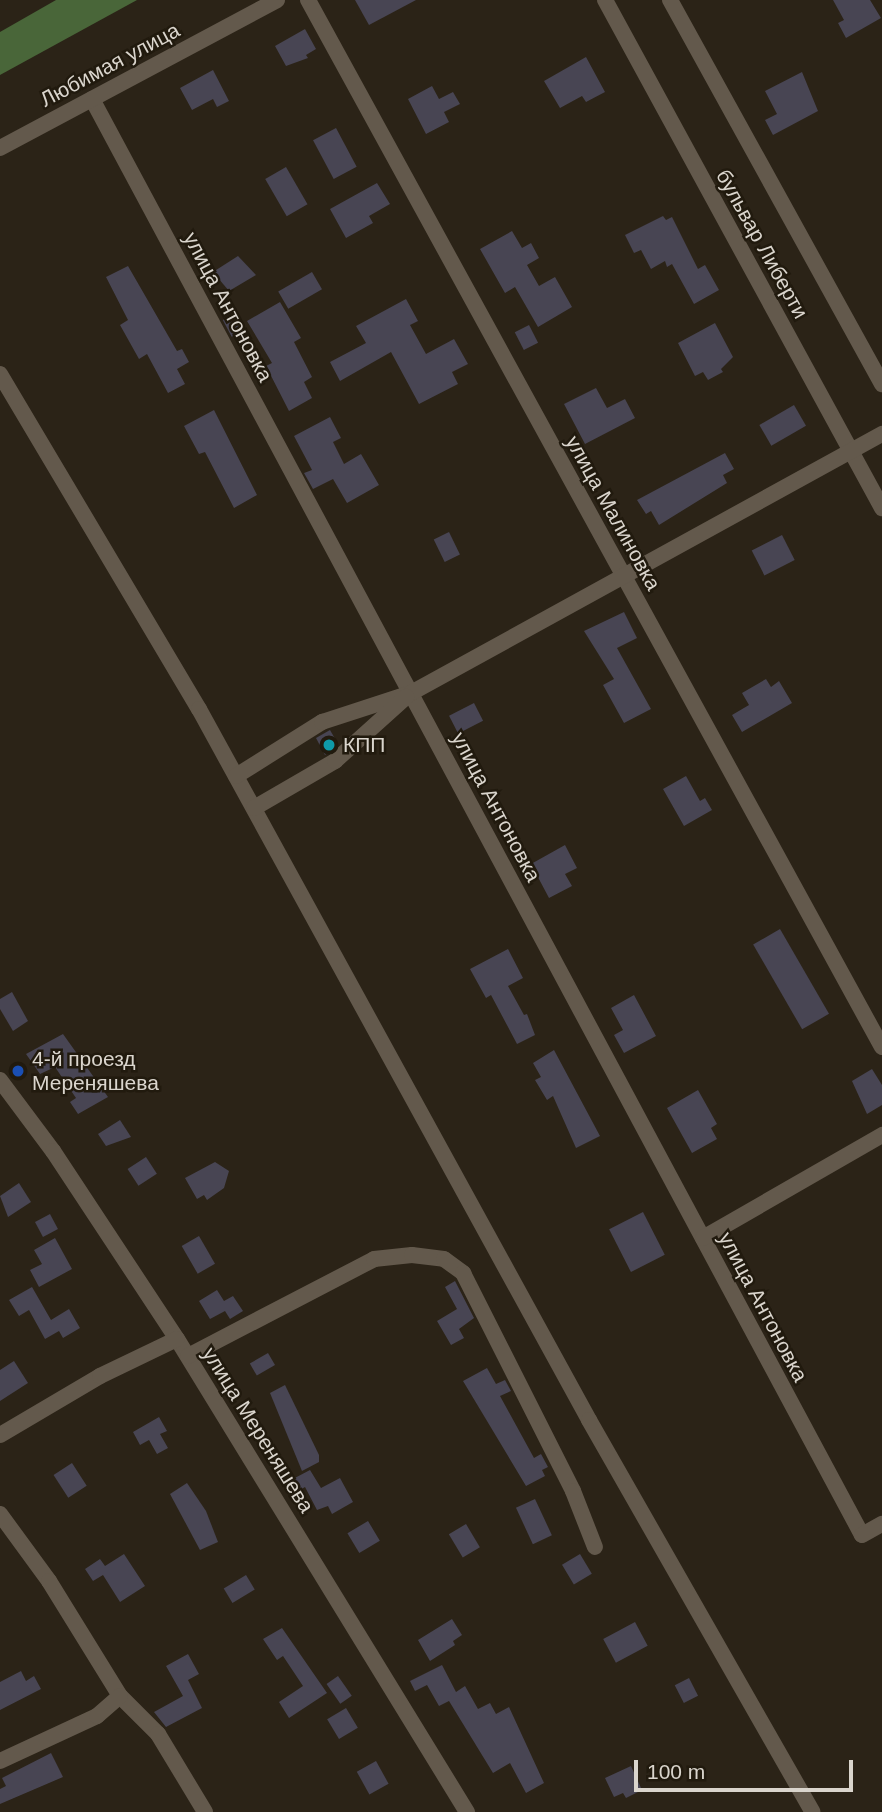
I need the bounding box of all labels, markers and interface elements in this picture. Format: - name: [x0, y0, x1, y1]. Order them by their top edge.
- street label: Любимая улица: [36, 18, 184, 112]
- street label: бульвар Либерти: [711, 165, 813, 323]
- street label: улица Антоновка: [178, 228, 278, 386]
- street label: улица Малиновка: [560, 431, 666, 595]
- street label: улица Антоновка: [446, 728, 546, 886]
- place label: КПП: [343, 732, 385, 758]
- marker: КПП: [321, 737, 337, 753]
- place label: 4-й проезд Мереняшева: [32, 1046, 159, 1096]
- marker: 4-й проезд Мереняшева: [10, 1063, 26, 1079]
- street label: улица Антоновка: [713, 1228, 813, 1386]
- street label: улица Мереняшева: [197, 1343, 319, 1517]
- scale bar: [637, 1745, 856, 1789]
- text: 100 m: [647, 1760, 705, 1783]

